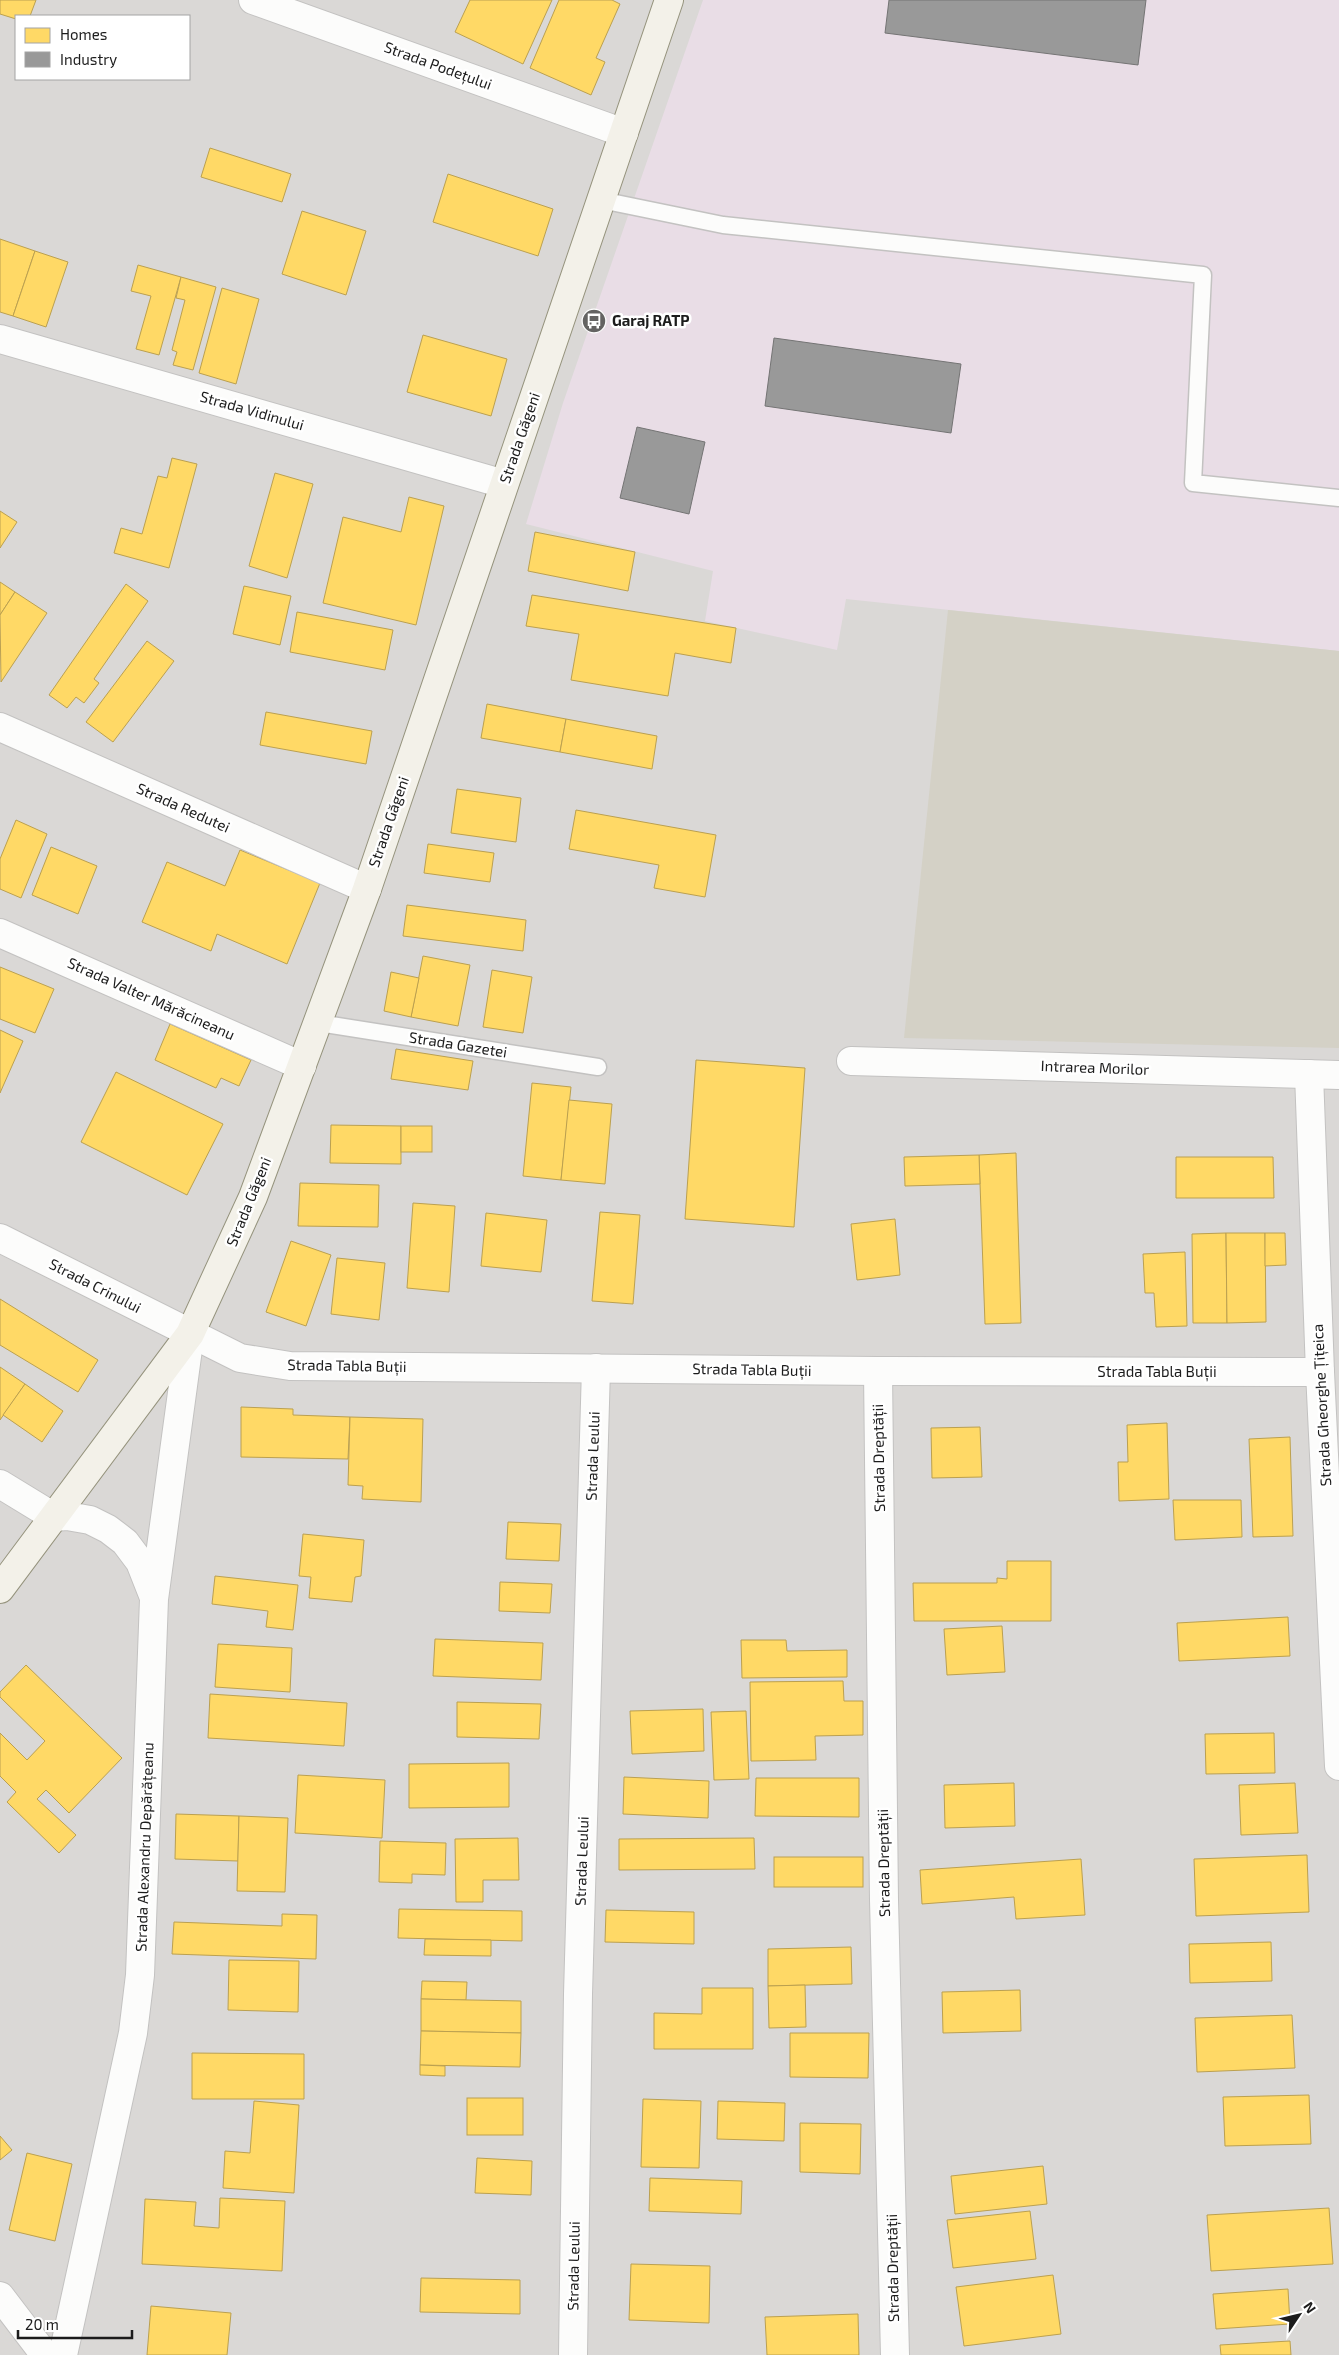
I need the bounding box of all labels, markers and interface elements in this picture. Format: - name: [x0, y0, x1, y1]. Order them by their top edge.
- legend: [15, 15, 190, 80]
- text: Homes: [60, 25, 107, 43]
- street label: Strada Podețului: [381, 37, 495, 95]
- text: Industry: [60, 50, 117, 68]
- bus stop icon: Garaj RATP: [581, 308, 607, 334]
- place label: Garaj RATP: [612, 311, 690, 329]
- street label: Strada Vidinului: [198, 387, 306, 433]
- street label: Strada Găgeni: [495, 390, 543, 485]
- street label: Strada Găgeni: [364, 774, 412, 869]
- street label: Strada Redutei: [134, 778, 233, 836]
- street label: Strada Valter Mărăcineanu: [65, 953, 238, 1043]
- street label: Strada Gazetei: [408, 1027, 509, 1061]
- street label: Intrarea Morilor: [1041, 1056, 1150, 1078]
- street label: Strada Găgeni: [222, 1154, 274, 1249]
- street label: Strada Crinului: [46, 1254, 144, 1316]
- street label: Strada Gheorghe Țițeica: [1308, 1323, 1336, 1487]
- street label: Strada Tabla Buții: [287, 1355, 407, 1377]
- street label: Strada Tabla Buții: [692, 1359, 812, 1381]
- street label: Strada Tabla Buții: [1097, 1362, 1217, 1382]
- street label: Strada Dreptății: [868, 1404, 890, 1512]
- street label: Strada Leului: [581, 1411, 603, 1501]
- street label: Strada Alexandru Depărățeanu: [131, 1742, 159, 1952]
- street label: Strada Dreptății: [873, 1809, 895, 1917]
- street label: Strada Leului: [570, 1816, 592, 1906]
- street label: Strada Dreptății: [882, 2214, 904, 2322]
- street label: Strada Leului: [563, 2221, 583, 2311]
- north arrow: [1274, 2290, 1324, 2340]
- text: N: [1300, 2298, 1320, 2316]
- scale bar: [18, 2308, 131, 2340]
- text: 20 m: [25, 2315, 59, 2333]

